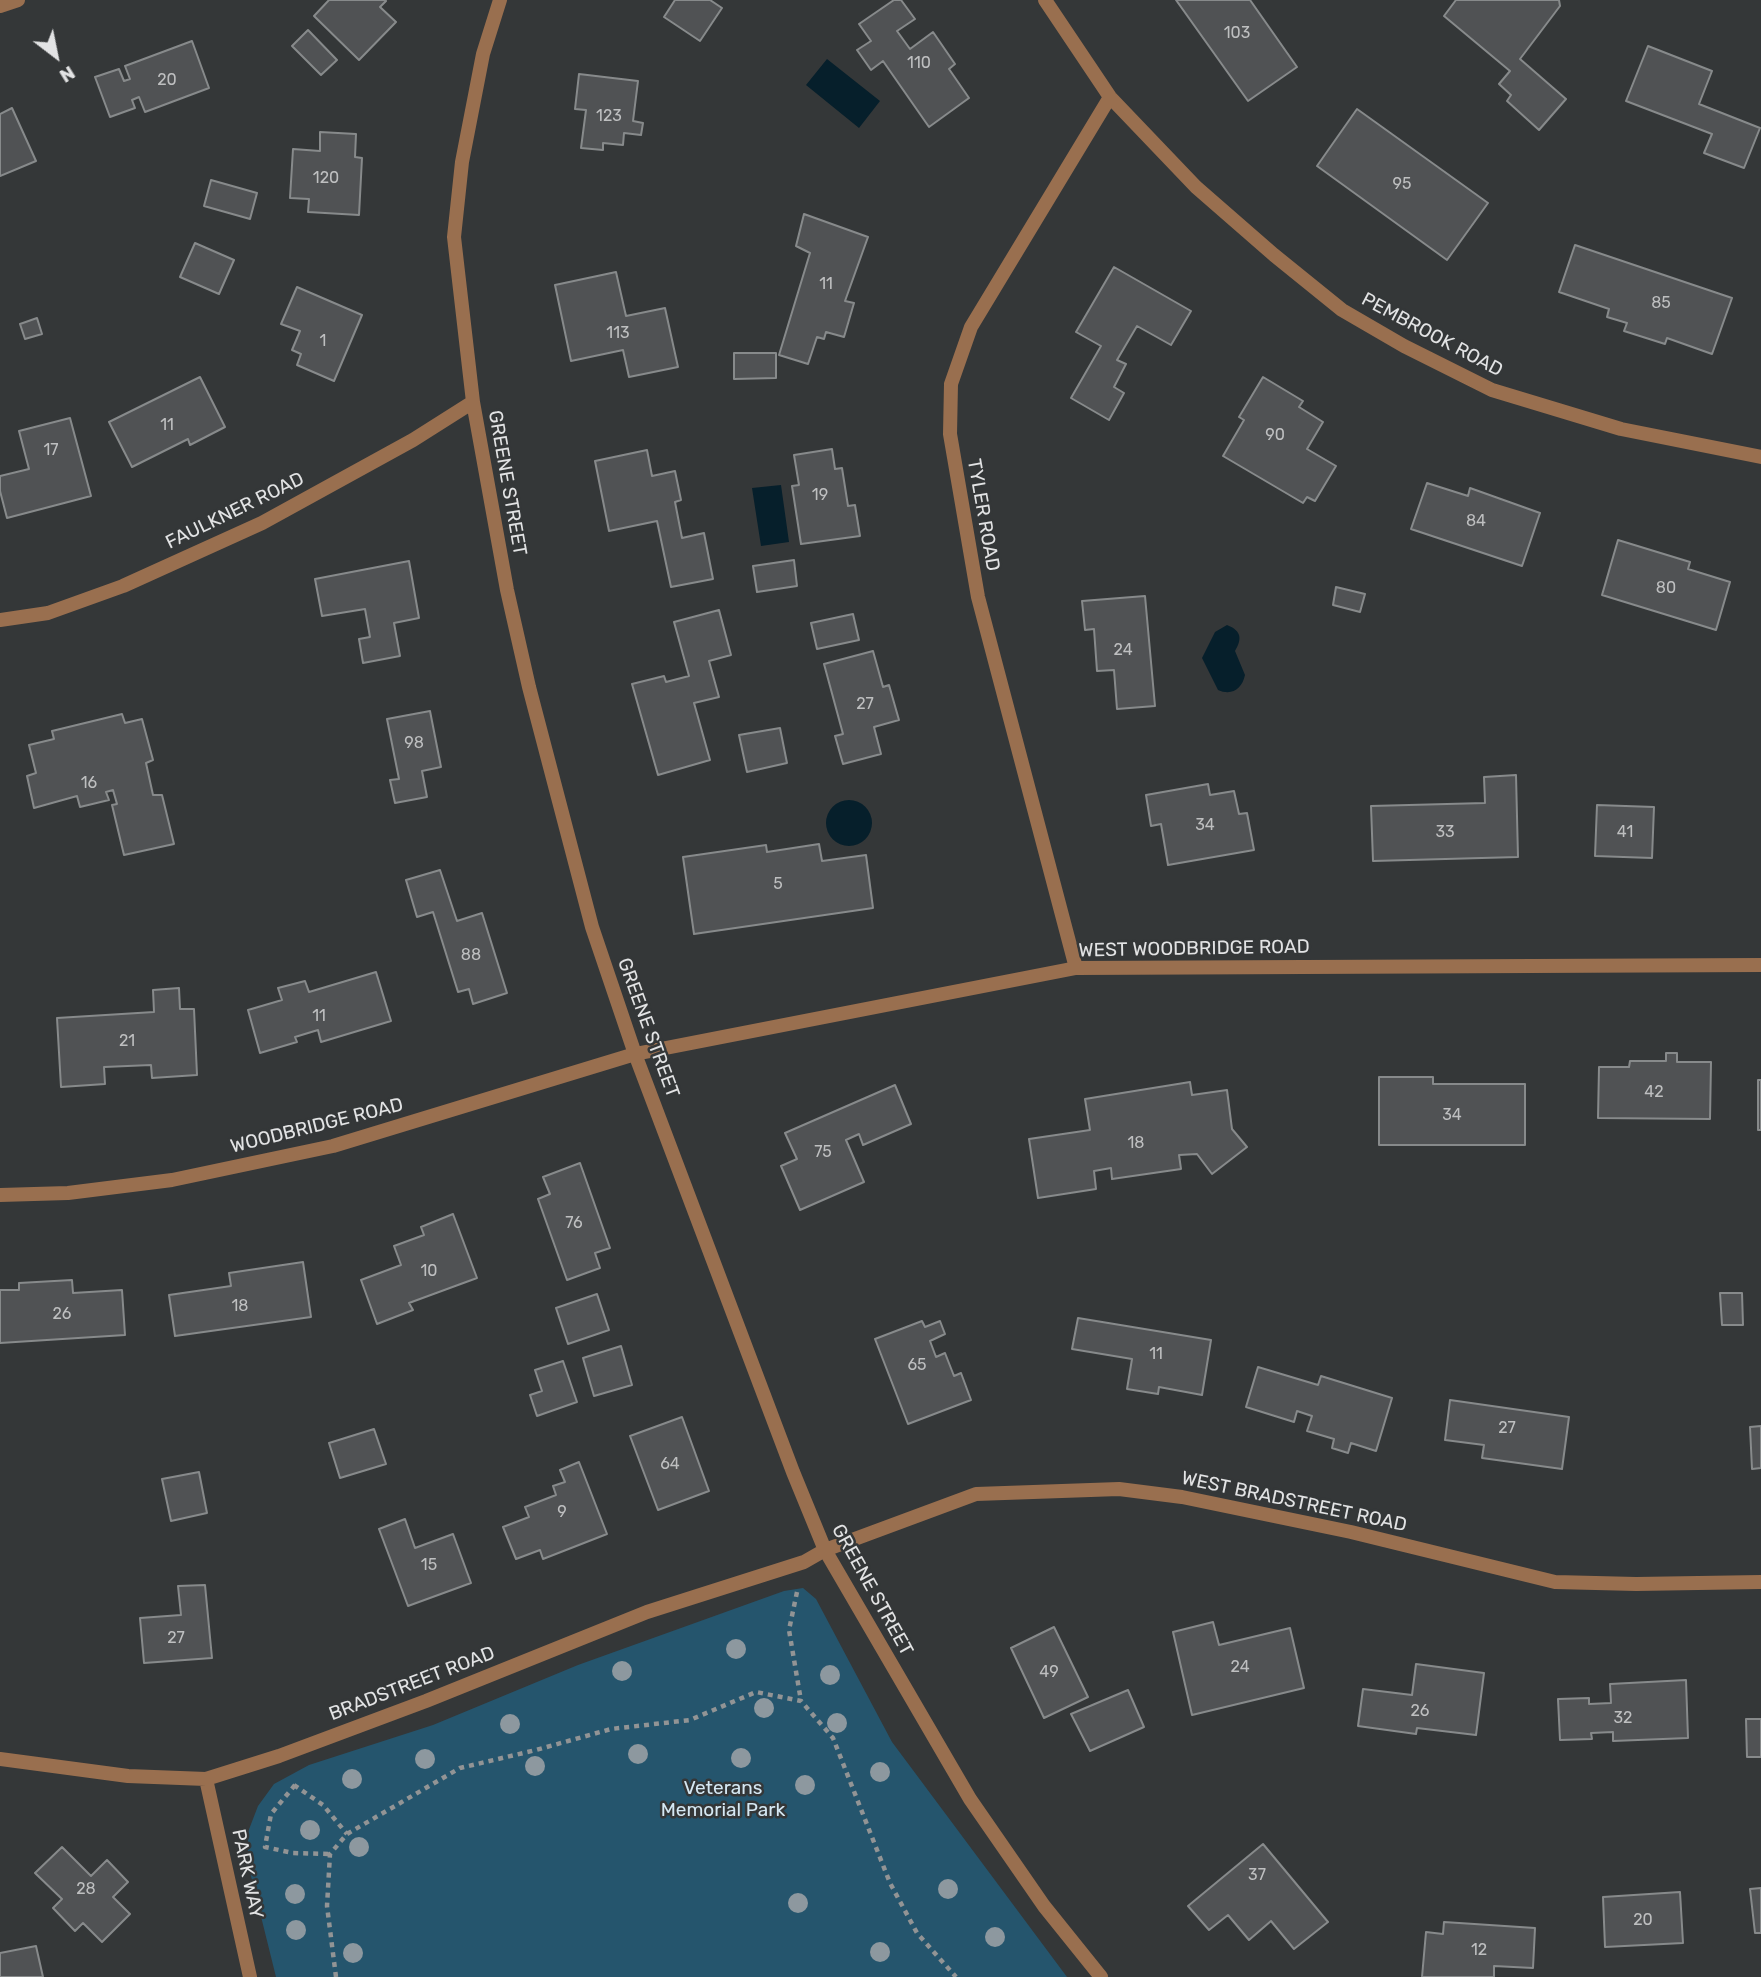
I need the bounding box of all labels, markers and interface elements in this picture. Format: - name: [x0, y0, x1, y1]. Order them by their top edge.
- north arrow: [21, 21, 91, 91]
- house number: 103: [1224, 23, 1250, 43]
- house number: 110: [907, 53, 931, 73]
- text: N: [56, 61, 79, 88]
- house number: 20: [157, 70, 177, 90]
- house number: 123: [596, 106, 622, 126]
- house number: 120: [313, 168, 339, 188]
- house number: 95: [1393, 174, 1411, 194]
- house number: 11: [819, 274, 833, 294]
- street label: PEMBROOK ROAD: [1358, 288, 1506, 382]
- house number: 85: [1651, 293, 1671, 313]
- house number: 113: [606, 323, 630, 343]
- house number: 1: [320, 331, 326, 351]
- street label: GREENE STREET: [483, 409, 531, 557]
- house number: 11: [160, 415, 174, 435]
- house number: 90: [1265, 425, 1285, 445]
- house number: 17: [43, 440, 59, 460]
- street label: TYLER ROAD: [962, 457, 1004, 573]
- street label: FAULKNER ROAD: [162, 468, 308, 554]
- house number: 19: [812, 485, 828, 505]
- house number: 84: [1466, 511, 1486, 531]
- house number: 80: [1656, 578, 1676, 598]
- house number: 24: [1113, 640, 1133, 660]
- house number: 27: [856, 694, 874, 714]
- house number: 98: [404, 733, 424, 753]
- house number: 16: [81, 773, 97, 793]
- house number: 34: [1195, 815, 1215, 835]
- house number: 33: [1435, 822, 1455, 842]
- house number: 41: [1617, 822, 1633, 842]
- house number: 5: [773, 874, 783, 894]
- street label: WEST WOODBRIDGE ROAD: [1078, 936, 1310, 962]
- house number: 88: [461, 945, 481, 965]
- street label: GREENE STREET: [612, 955, 684, 1101]
- house number: 11: [312, 1006, 326, 1026]
- house number: 21: [119, 1031, 135, 1051]
- house number: 42: [1644, 1082, 1664, 1102]
- street label: WOODBRIDGE ROAD: [228, 1093, 406, 1159]
- house number: 34: [1442, 1105, 1462, 1125]
- house number: 18: [1127, 1133, 1145, 1153]
- house number: 75: [814, 1142, 832, 1162]
- house number: 76: [565, 1213, 583, 1233]
- house number: 10: [420, 1261, 438, 1281]
- house number: 18: [231, 1296, 249, 1316]
- house number: 26: [52, 1304, 72, 1324]
- house number: 11: [1149, 1344, 1163, 1364]
- house number: 65: [907, 1355, 927, 1375]
- house number: 27: [1498, 1418, 1516, 1438]
- house number: 64: [660, 1454, 680, 1474]
- street label: WEST BRADSTREET ROAD: [1179, 1467, 1409, 1537]
- house number: 9: [557, 1502, 567, 1522]
- street label: GREENE STREET: [826, 1520, 918, 1660]
- house number: 15: [421, 1555, 437, 1575]
- house number: 27: [167, 1628, 185, 1648]
- street label: BRADSTREET ROAD: [326, 1642, 498, 1726]
- house number: 24: [1230, 1657, 1250, 1677]
- house number: 49: [1039, 1662, 1059, 1682]
- house number: 26: [1410, 1701, 1430, 1721]
- house number: 32: [1613, 1708, 1633, 1728]
- park label: Veterans Memorial Park: [661, 1778, 785, 1822]
- street label: PARK WAY: [226, 1827, 268, 1921]
- house number: 37: [1248, 1865, 1266, 1885]
- house number: 28: [76, 1879, 96, 1899]
- house number: 20: [1633, 1910, 1653, 1930]
- house number: 12: [1471, 1940, 1487, 1960]

